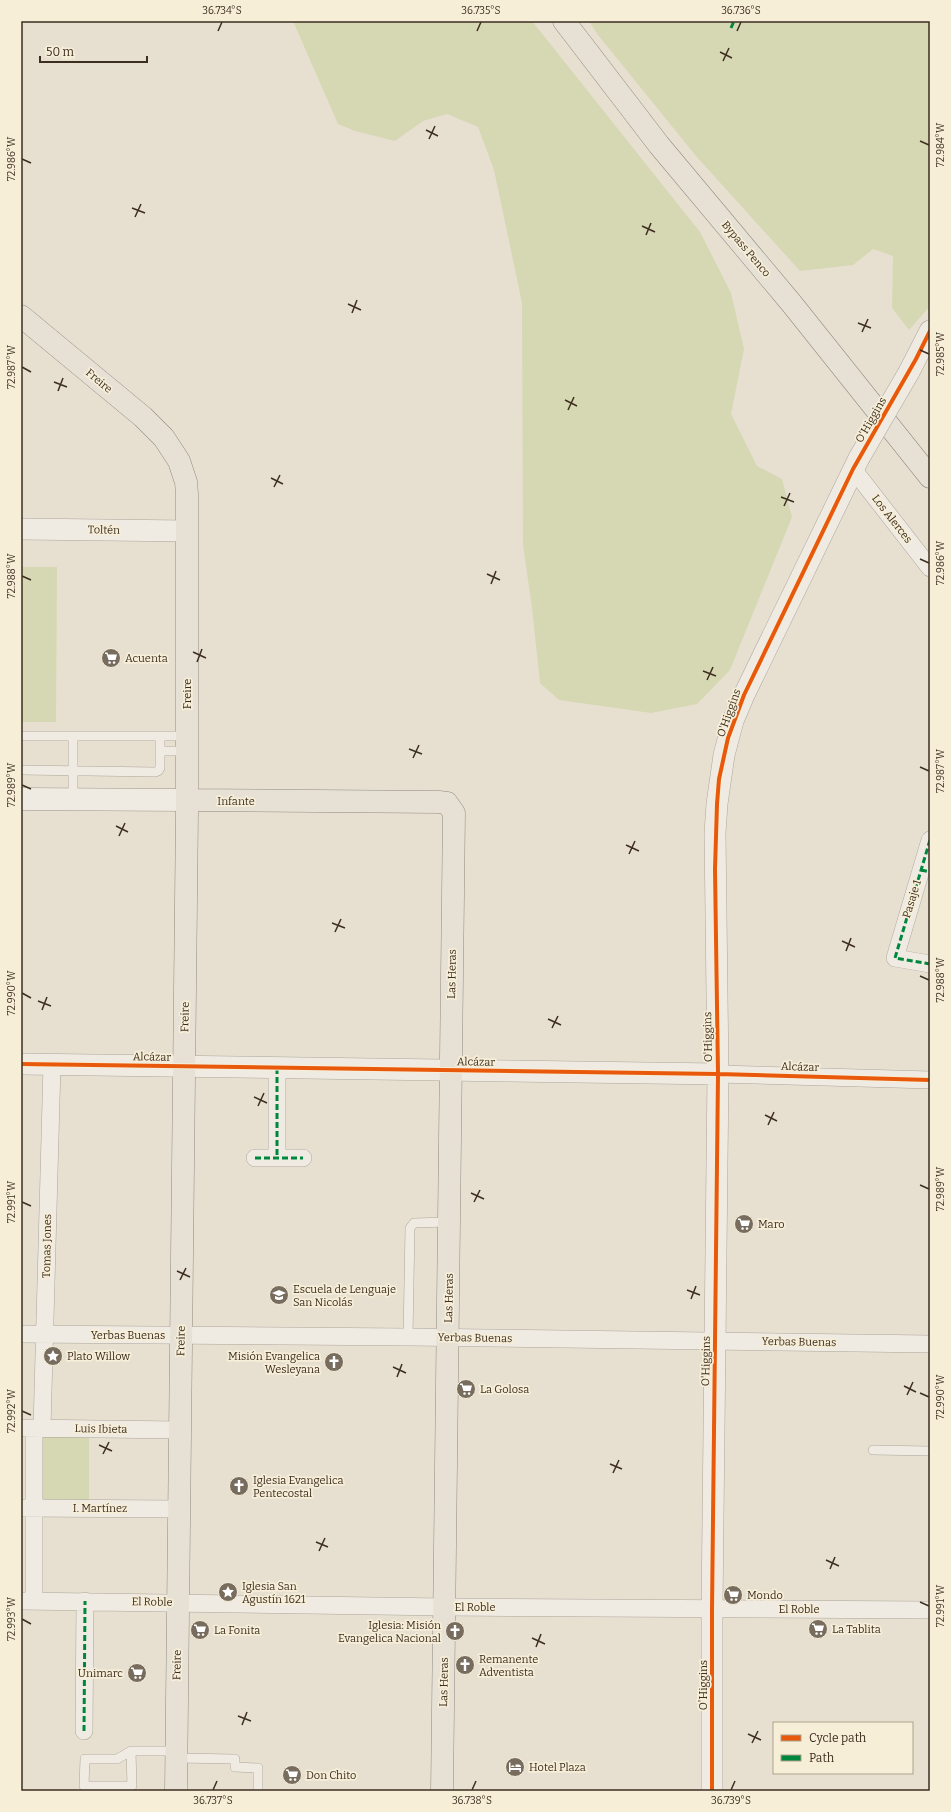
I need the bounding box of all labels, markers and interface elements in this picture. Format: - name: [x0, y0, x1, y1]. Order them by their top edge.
- text: 36.734°S: [202, 5, 242, 17]
- text: 36.735°S: [461, 5, 501, 17]
- text: 36.736°S: [721, 5, 761, 17]
- scale bar: [40, 38, 147, 64]
- text: 50 m: [46, 45, 75, 59]
- text: 72.984°W: [935, 122, 947, 167]
- text: 72.986°W: [6, 136, 18, 181]
- street label: Bypass Penco: [719, 218, 773, 280]
- text: 72.985°W: [935, 331, 947, 376]
- text: 72.987°W: [6, 344, 18, 389]
- street label: Freire: [83, 366, 115, 396]
- street label: O'Higgins: [853, 395, 889, 445]
- street label: Los Alerces: [869, 492, 915, 546]
- street label: Toltén: [88, 523, 120, 537]
- text: 72.986°W: [935, 540, 947, 585]
- text: 72.988°W: [6, 553, 18, 598]
- supermarket icon: Acuenta: [100, 647, 122, 669]
- place label: Acuenta: [125, 652, 168, 665]
- street label: Freire: [181, 679, 194, 709]
- street label: O'Higgins: [714, 687, 744, 739]
- text: 72.987°W: [935, 748, 947, 793]
- text: 72.989°W: [6, 762, 18, 807]
- street label: Infante: [217, 795, 255, 808]
- street label: Pasaje 1: [900, 878, 924, 920]
- street label: Las Heras: [445, 949, 459, 999]
- text: 72.988°W: [935, 957, 947, 1002]
- text: 72.990°W: [6, 970, 18, 1015]
- street label: Freire: [178, 1002, 192, 1032]
- street label: O'Higgins: [701, 1012, 715, 1062]
- street label: Alcázar: [133, 1050, 171, 1064]
- street label: Alcázar: [457, 1055, 495, 1069]
- street label: Alcázar: [781, 1060, 820, 1074]
- text: 72.989°W: [935, 1166, 947, 1211]
- text: 72.991°W: [6, 1180, 18, 1223]
- supermarket icon: Maro: [733, 1213, 755, 1235]
- street label: Tomas Jones: [40, 1214, 54, 1278]
- place label: Maro: [758, 1218, 785, 1231]
- street label: Las Heras: [442, 1273, 456, 1323]
- place label: Escuela de Lenguaje San Nicolás: [293, 1283, 396, 1309]
- school or university icon: Escuela de Lenguaje San Nicolás: [268, 1284, 290, 1306]
- street label: Freire: [174, 1326, 188, 1356]
- street label: Yerbas Buenas: [91, 1329, 165, 1342]
- street label: Yerbas Buenas: [438, 1331, 512, 1345]
- street label: Yerbas Buenas: [762, 1335, 836, 1349]
- street label: O'Higgins: [699, 1336, 713, 1386]
- place icon: Plato Willow: [42, 1345, 64, 1367]
- place label: Plato Willow: [67, 1350, 130, 1363]
- place label: Misión Evangelica Wesleyana: [228, 1350, 320, 1376]
- church icon: Misión Evangelica Wesleyana: [323, 1351, 345, 1373]
- text: 72.990°W: [935, 1374, 947, 1419]
- supermarket icon: La Golosa: [455, 1378, 477, 1400]
- place label: La Golosa: [480, 1383, 529, 1396]
- text: 72.992°W: [6, 1388, 18, 1433]
- street label: Luis Ibieta: [74, 1422, 128, 1436]
- place label: Iglesia Evangelica Pentecostal: [253, 1474, 343, 1500]
- church icon: Iglesia Evangelica Pentecostal: [228, 1475, 250, 1497]
- street label: I. Martínez: [73, 1502, 127, 1515]
- place label: Iglesia San Agustín 1621: [242, 1580, 306, 1606]
- place icon: Iglesia San Agustín 1621: [217, 1581, 239, 1603]
- supermarket icon: Mondo: [722, 1584, 744, 1606]
- text: 72.991°W: [935, 1584, 947, 1627]
- place label: Mondo: [747, 1589, 783, 1602]
- street label: El Roble: [131, 1595, 173, 1609]
- text: 72.993°W: [6, 1596, 18, 1641]
- street label: El Roble: [454, 1601, 496, 1614]
- street label: El Roble: [778, 1603, 820, 1616]
- supermarket icon: La Tablita: [807, 1618, 829, 1640]
- supermarket icon: La Fonita: [189, 1619, 211, 1641]
- place label: Iglesia: Misión Evangelica Nacional: [338, 1619, 441, 1645]
- church icon: Iglesia: Misión Evangelica Nacional: [444, 1620, 466, 1642]
- place label: La Tablita: [832, 1623, 881, 1636]
- place label: La Fonita: [214, 1624, 260, 1637]
- street label: Freire: [170, 1650, 184, 1680]
- place label: Remanente Adventista: [479, 1653, 538, 1679]
- church icon: Remanente Adventista: [454, 1654, 476, 1676]
- street label: Las Heras: [437, 1657, 451, 1707]
- street label: O'Higgins: [697, 1660, 710, 1710]
- supermarket icon: Unimarc: [126, 1662, 148, 1684]
- place label: Unimarc: [78, 1667, 123, 1680]
- legend: [773, 1722, 913, 1774]
- text: Cycle path: [809, 1731, 867, 1745]
- text: Path: [809, 1751, 835, 1765]
- hotel icon: Hotel Plaza: [504, 1756, 526, 1778]
- place label: Hotel Plaza: [529, 1761, 586, 1774]
- supermarket icon: Don Chito: [281, 1764, 303, 1786]
- place label: Don Chito: [306, 1769, 356, 1782]
- text: 36.737°S: [193, 1795, 233, 1807]
- text: 36.738°S: [452, 1795, 492, 1807]
- text: 36.739°S: [711, 1795, 751, 1807]

